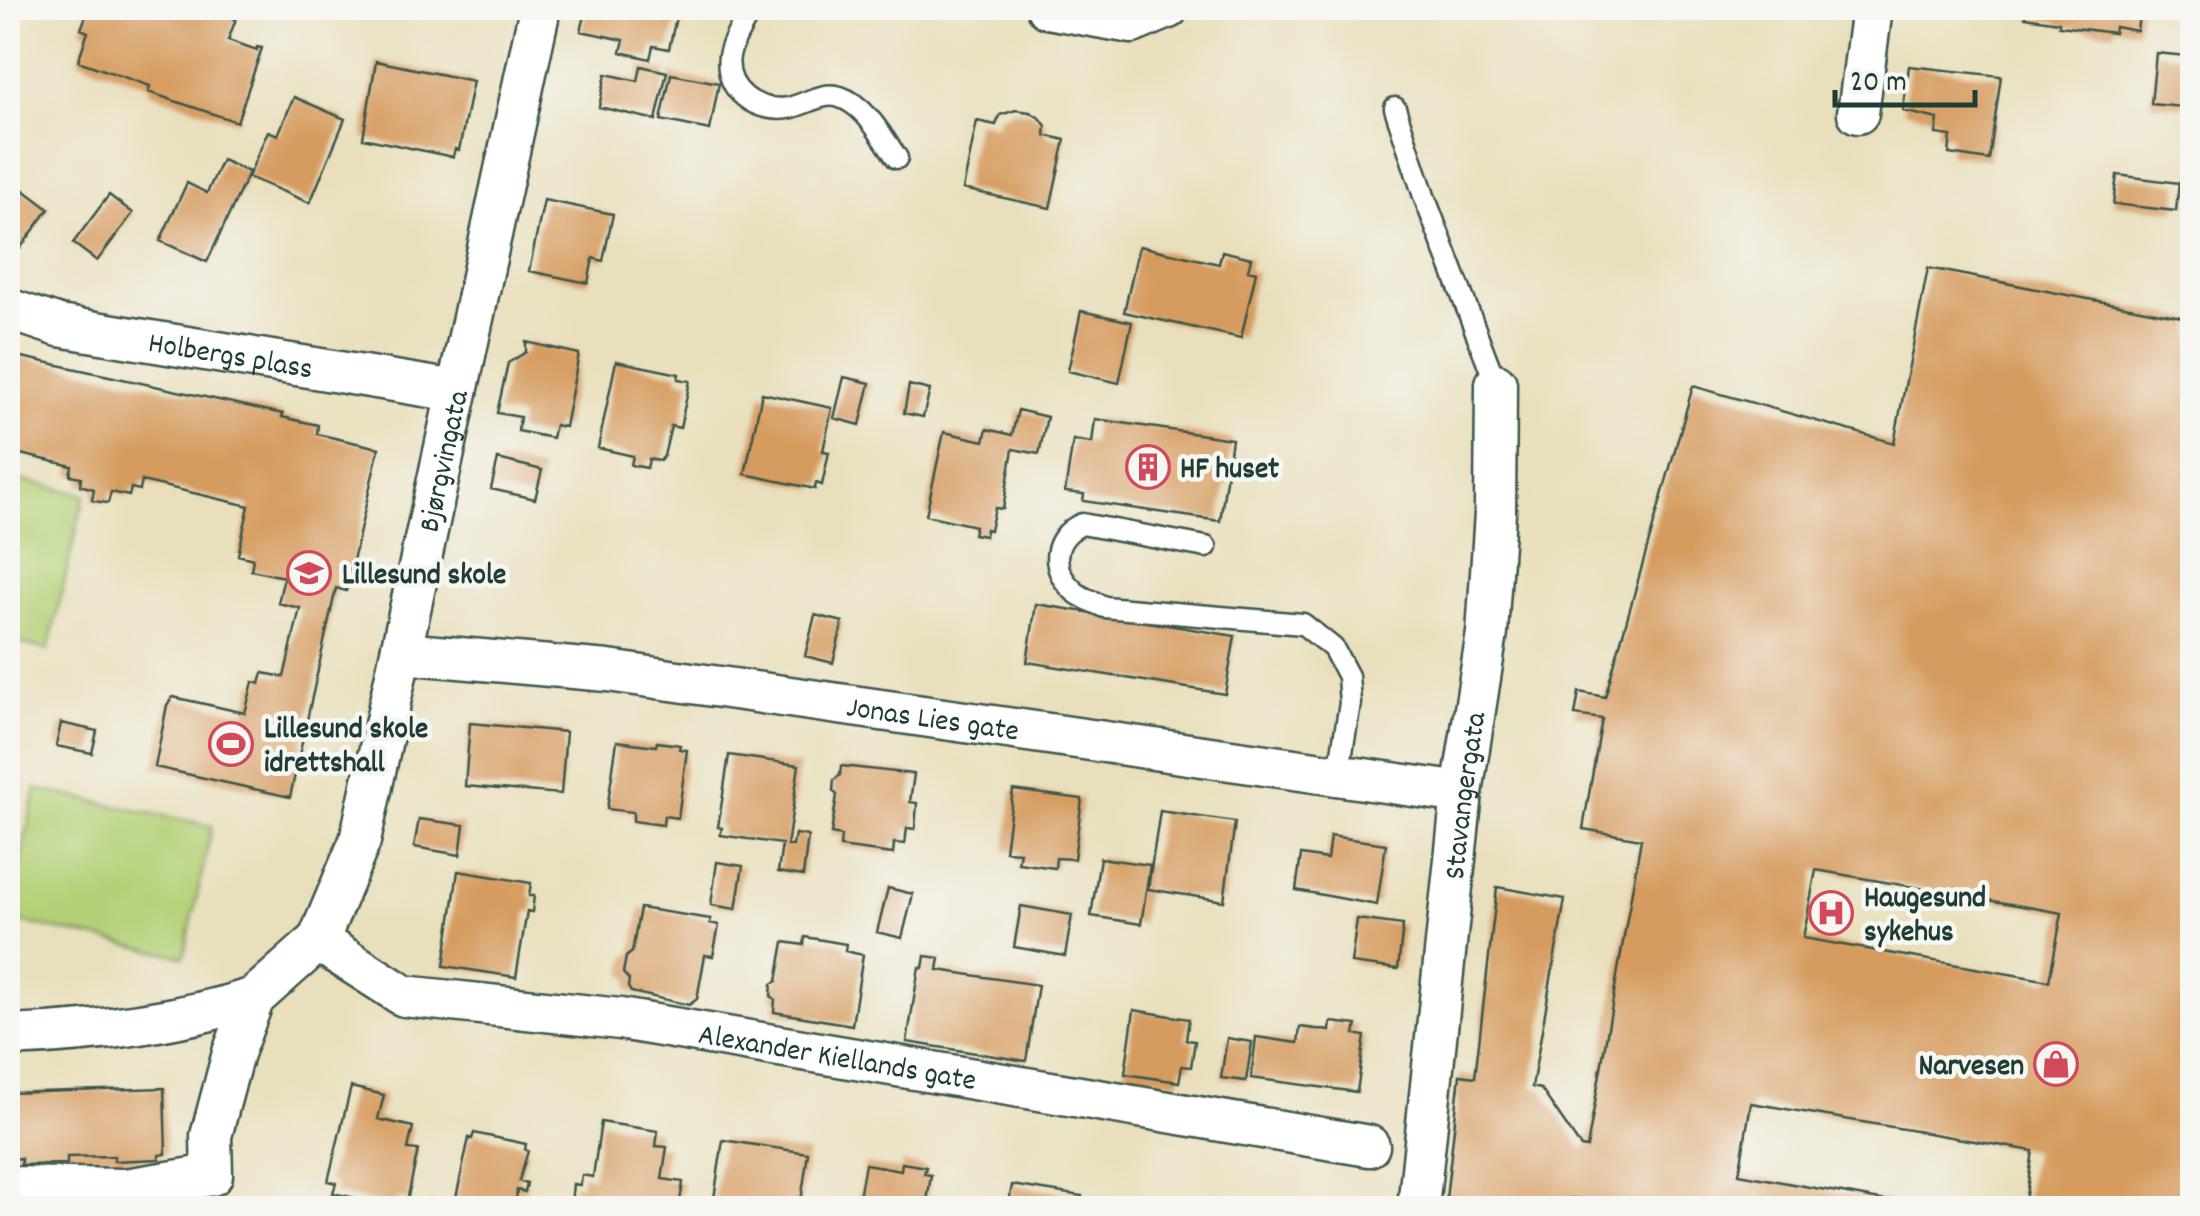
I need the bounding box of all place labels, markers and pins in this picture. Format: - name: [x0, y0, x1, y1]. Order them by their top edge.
- building icon: HF huset: [1125, 444, 1171, 490]
- place label: HF huset: [1180, 450, 1279, 493]
- school or university icon: Lillesund skole: [286, 550, 332, 596]
- place label: Lillesund skole: [342, 556, 506, 599]
- place label: Lillesund skole idrettshall: [264, 710, 428, 787]
- sports icon: Lillesund skole idrettshall: [208, 721, 254, 767]
- place label: Haugesund sykehus: [1864, 879, 1986, 956]
- hospital icon: Haugesund sykehus: [1808, 890, 1854, 936]
- shop icon: Narvesen: [2033, 1041, 2079, 1087]
- place label: Narvesen: [1919, 1047, 2024, 1090]

